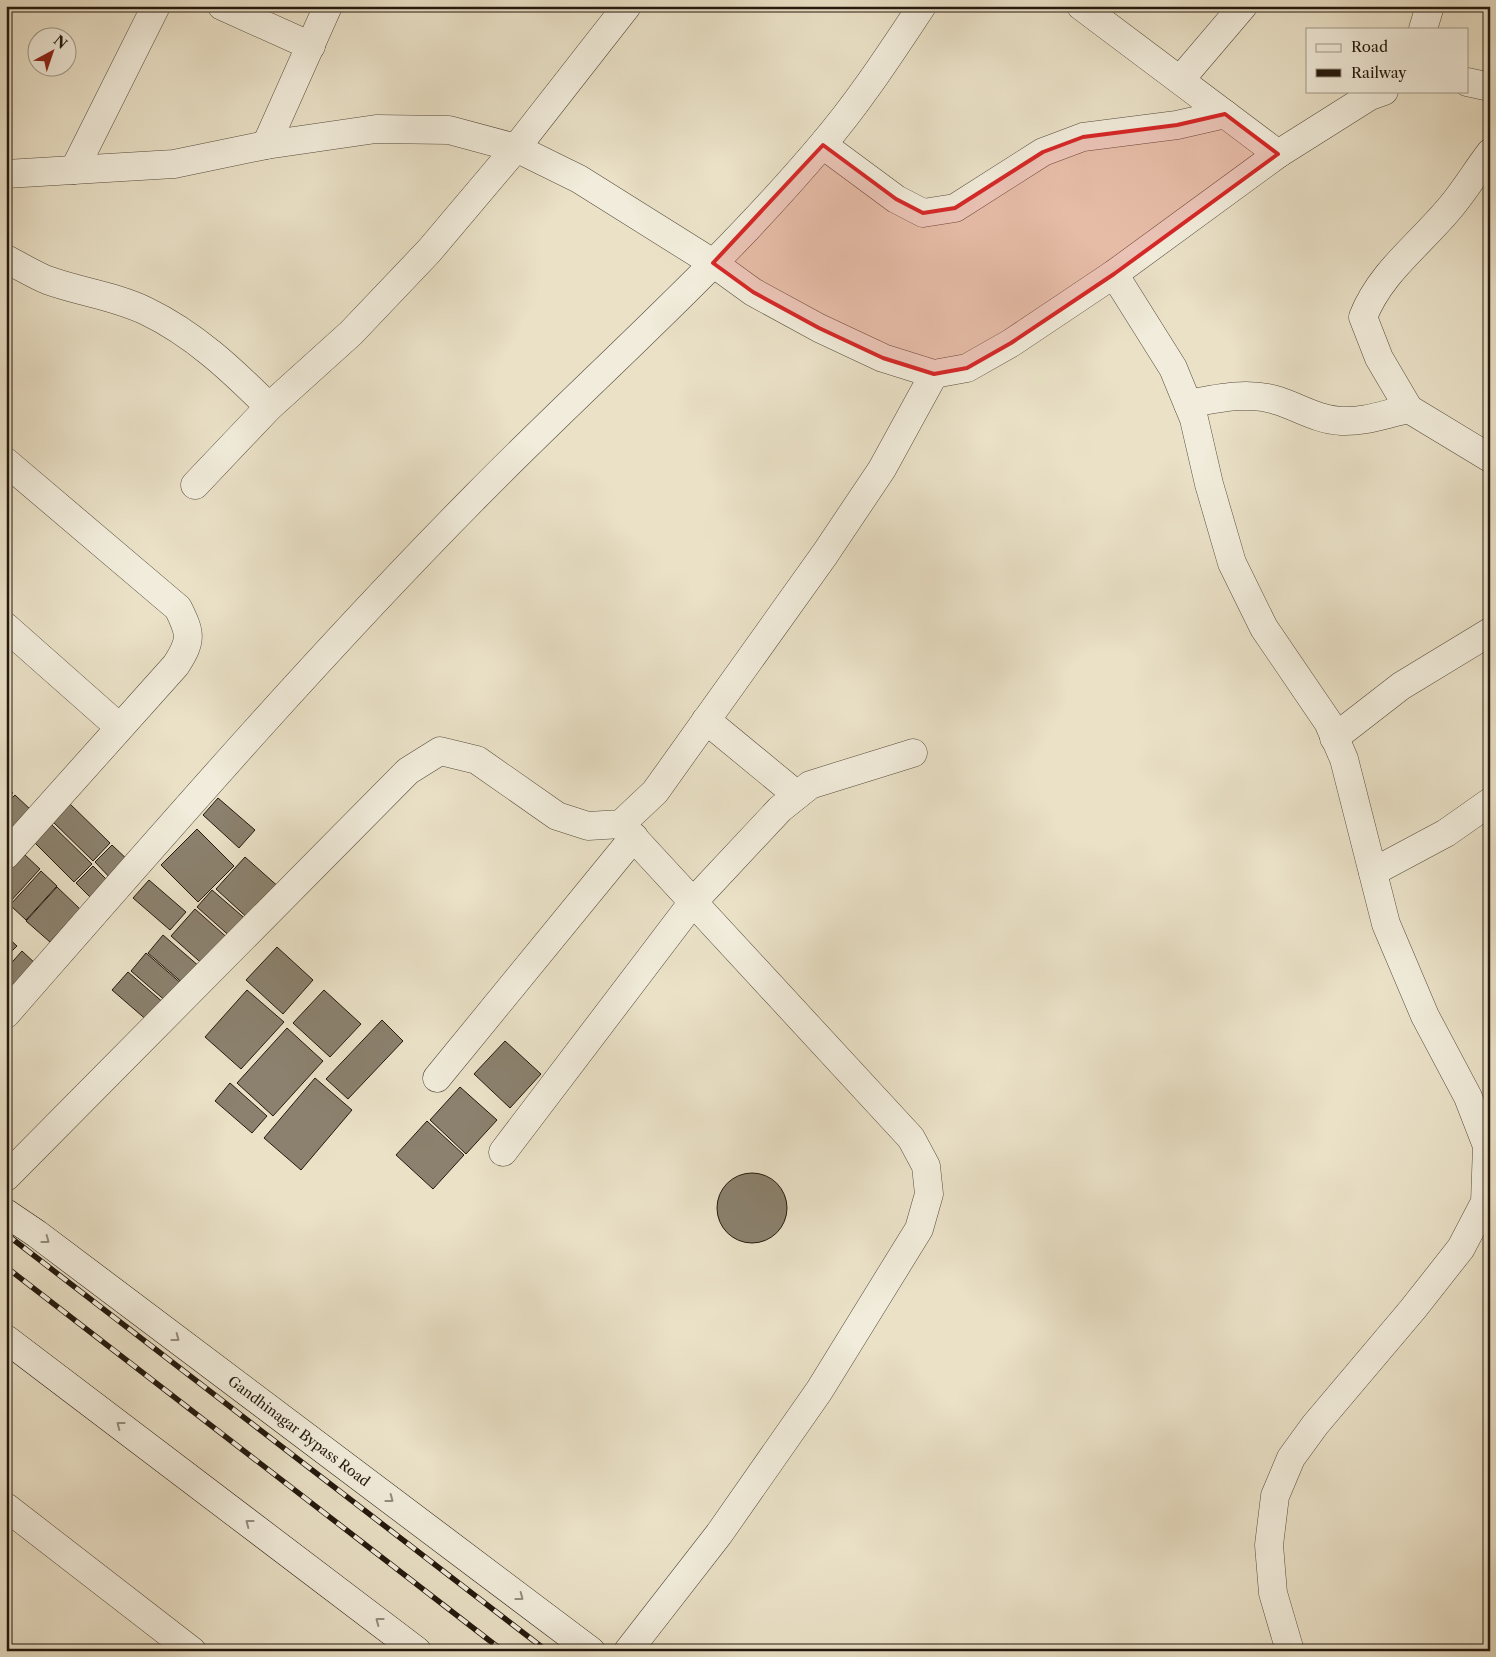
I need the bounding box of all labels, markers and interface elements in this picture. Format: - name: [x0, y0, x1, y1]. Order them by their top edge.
- north arrow: [28, 28, 78, 78]
- legend: [1306, 28, 1468, 92]
- text: N: [50, 31, 71, 53]
- text: Road: [1351, 37, 1388, 56]
- text: Railway: [1351, 63, 1407, 82]
- one-way arrow: [40, 1235, 49, 1243]
- one-way arrow: [170, 1332, 180, 1341]
- street label: Gandhinagar Bypass Road: [224, 1372, 374, 1491]
- one-way arrow: [116, 1422, 126, 1431]
- one-way arrow: [384, 1493, 394, 1502]
- one-way arrow: [245, 1520, 255, 1529]
- one-way arrow: [514, 1591, 524, 1600]
- one-way arrow: [376, 1619, 385, 1627]

